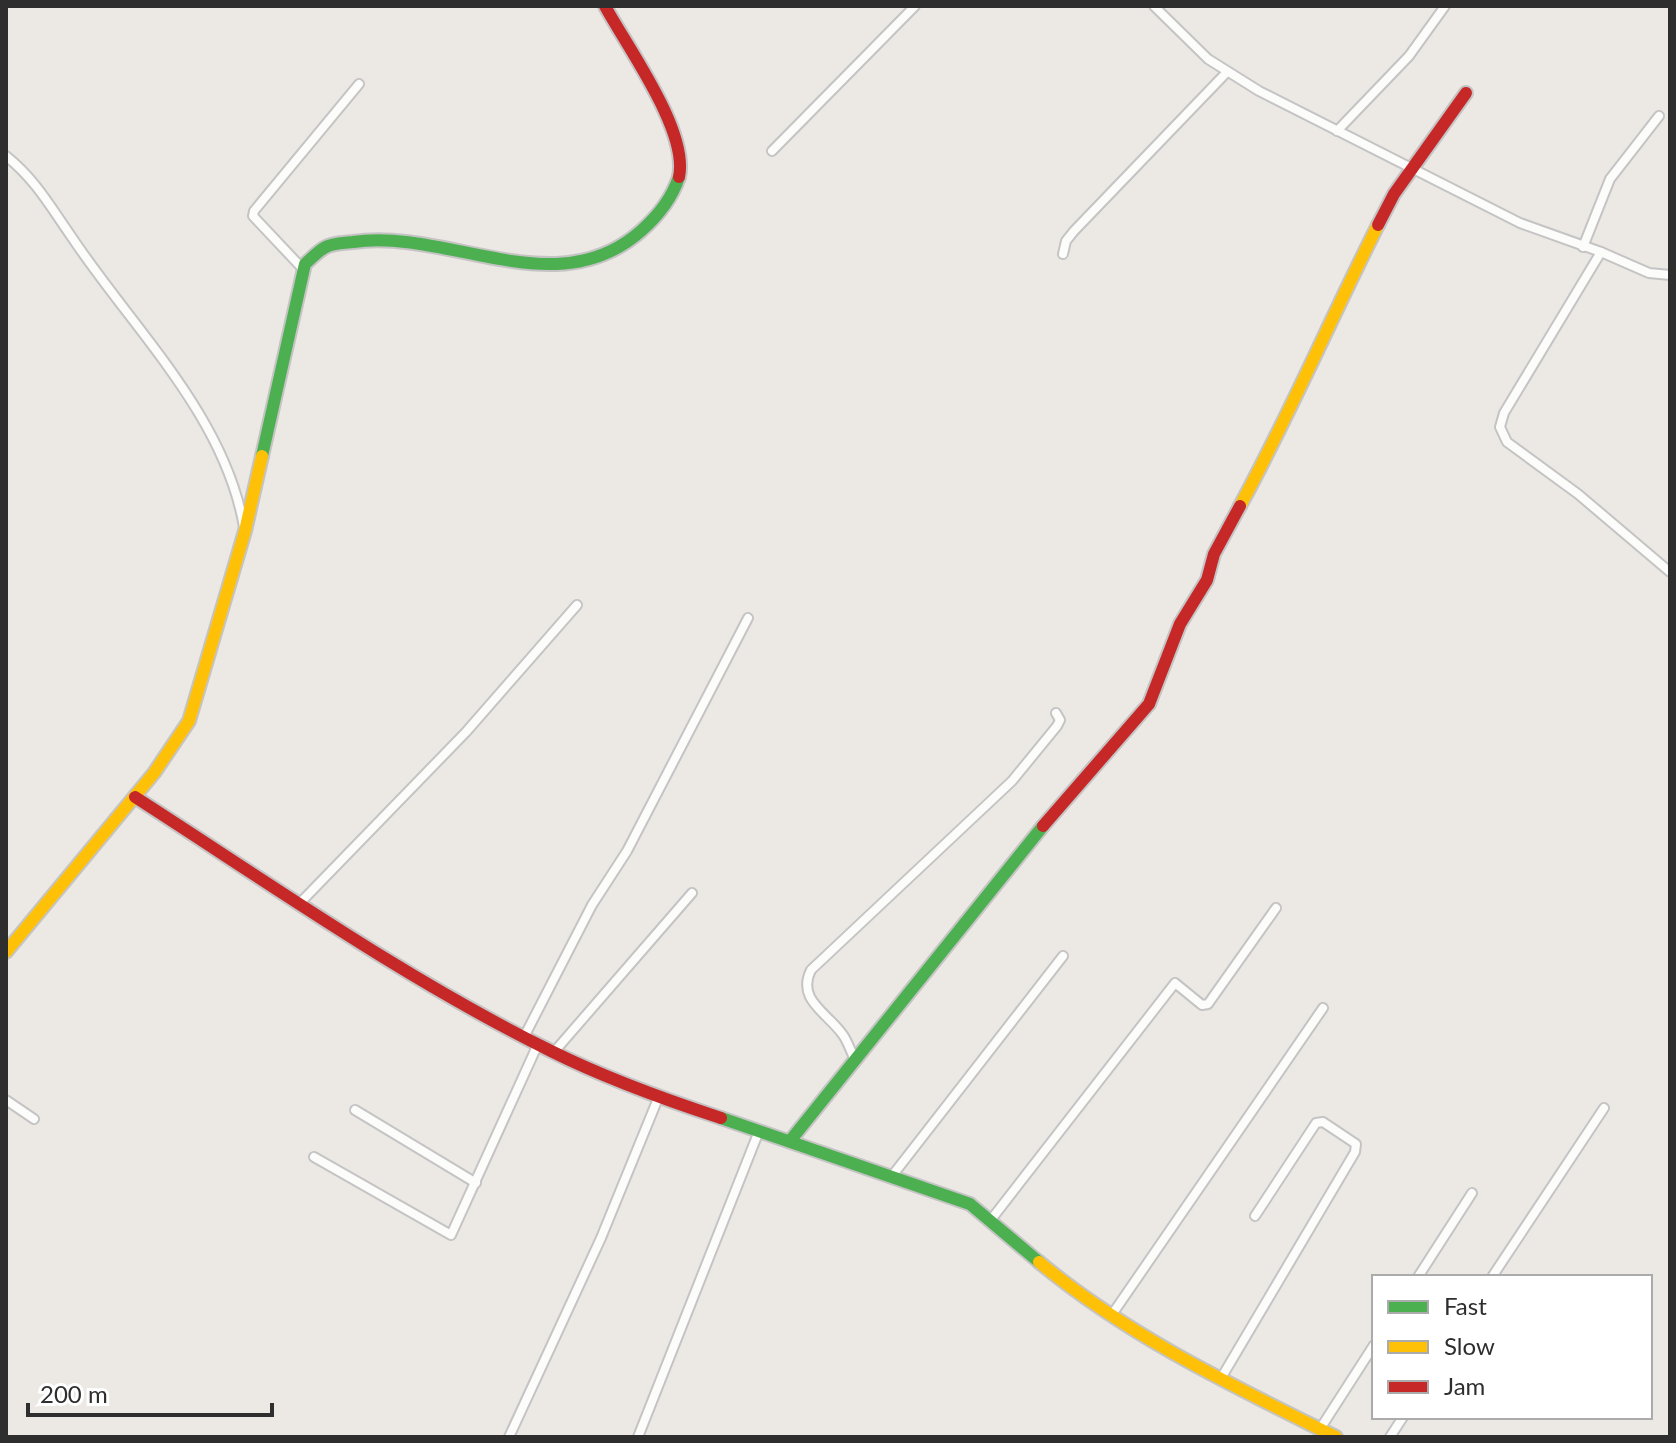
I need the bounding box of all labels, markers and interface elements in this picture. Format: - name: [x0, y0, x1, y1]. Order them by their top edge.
- legend: [1372, 1275, 1652, 1419]
- text: Fast: [1444, 1291, 1487, 1320]
- text: Slow: [1444, 1331, 1495, 1360]
- scale bar: [28, 1367, 272, 1417]
- text: Jam: [1444, 1371, 1485, 1400]
- text: 200 m: [40, 1379, 108, 1408]

